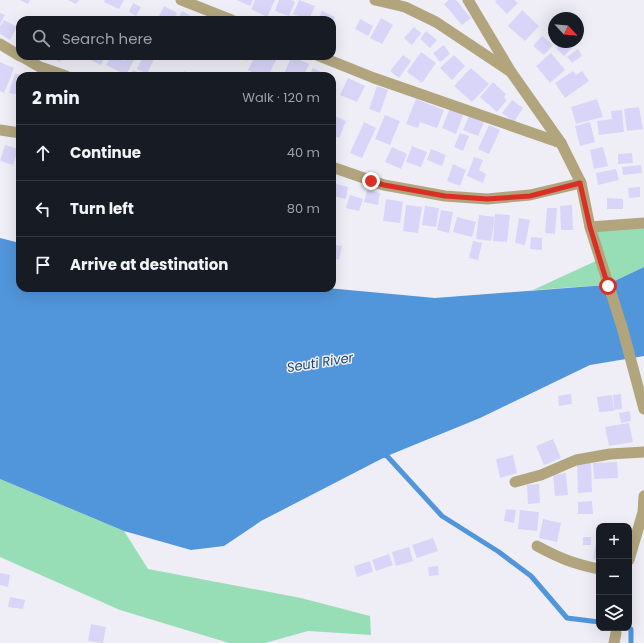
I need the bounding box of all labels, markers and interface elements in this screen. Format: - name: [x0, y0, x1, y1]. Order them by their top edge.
- north arrow: [548, 12, 584, 48]
- search box: [16, 16, 336, 60]
- icon: search: [30, 27, 52, 49]
- text: Search here: [62, 28, 152, 49]
- text: 2 min: [32, 86, 80, 110]
- text: Walk · 120 m: [242, 88, 320, 107]
- icon: ahead: [32, 142, 54, 164]
- text: Continue: [70, 142, 141, 163]
- text: 40 m: [287, 143, 320, 162]
- route end: [362, 172, 380, 190]
- icon: left: [32, 198, 54, 220]
- text: Turn left: [70, 198, 134, 219]
- text: 80 m: [287, 199, 320, 218]
- icon: arrive: [32, 254, 54, 276]
- text: Arrive at destination: [70, 254, 228, 275]
- route start: [599, 277, 617, 295]
- water label: Seuti River: [285, 348, 356, 377]
- map controls: [596, 523, 632, 631]
- button: +: [596, 523, 632, 559]
- button: −: [596, 559, 632, 595]
- button: layers: [596, 595, 632, 631]

